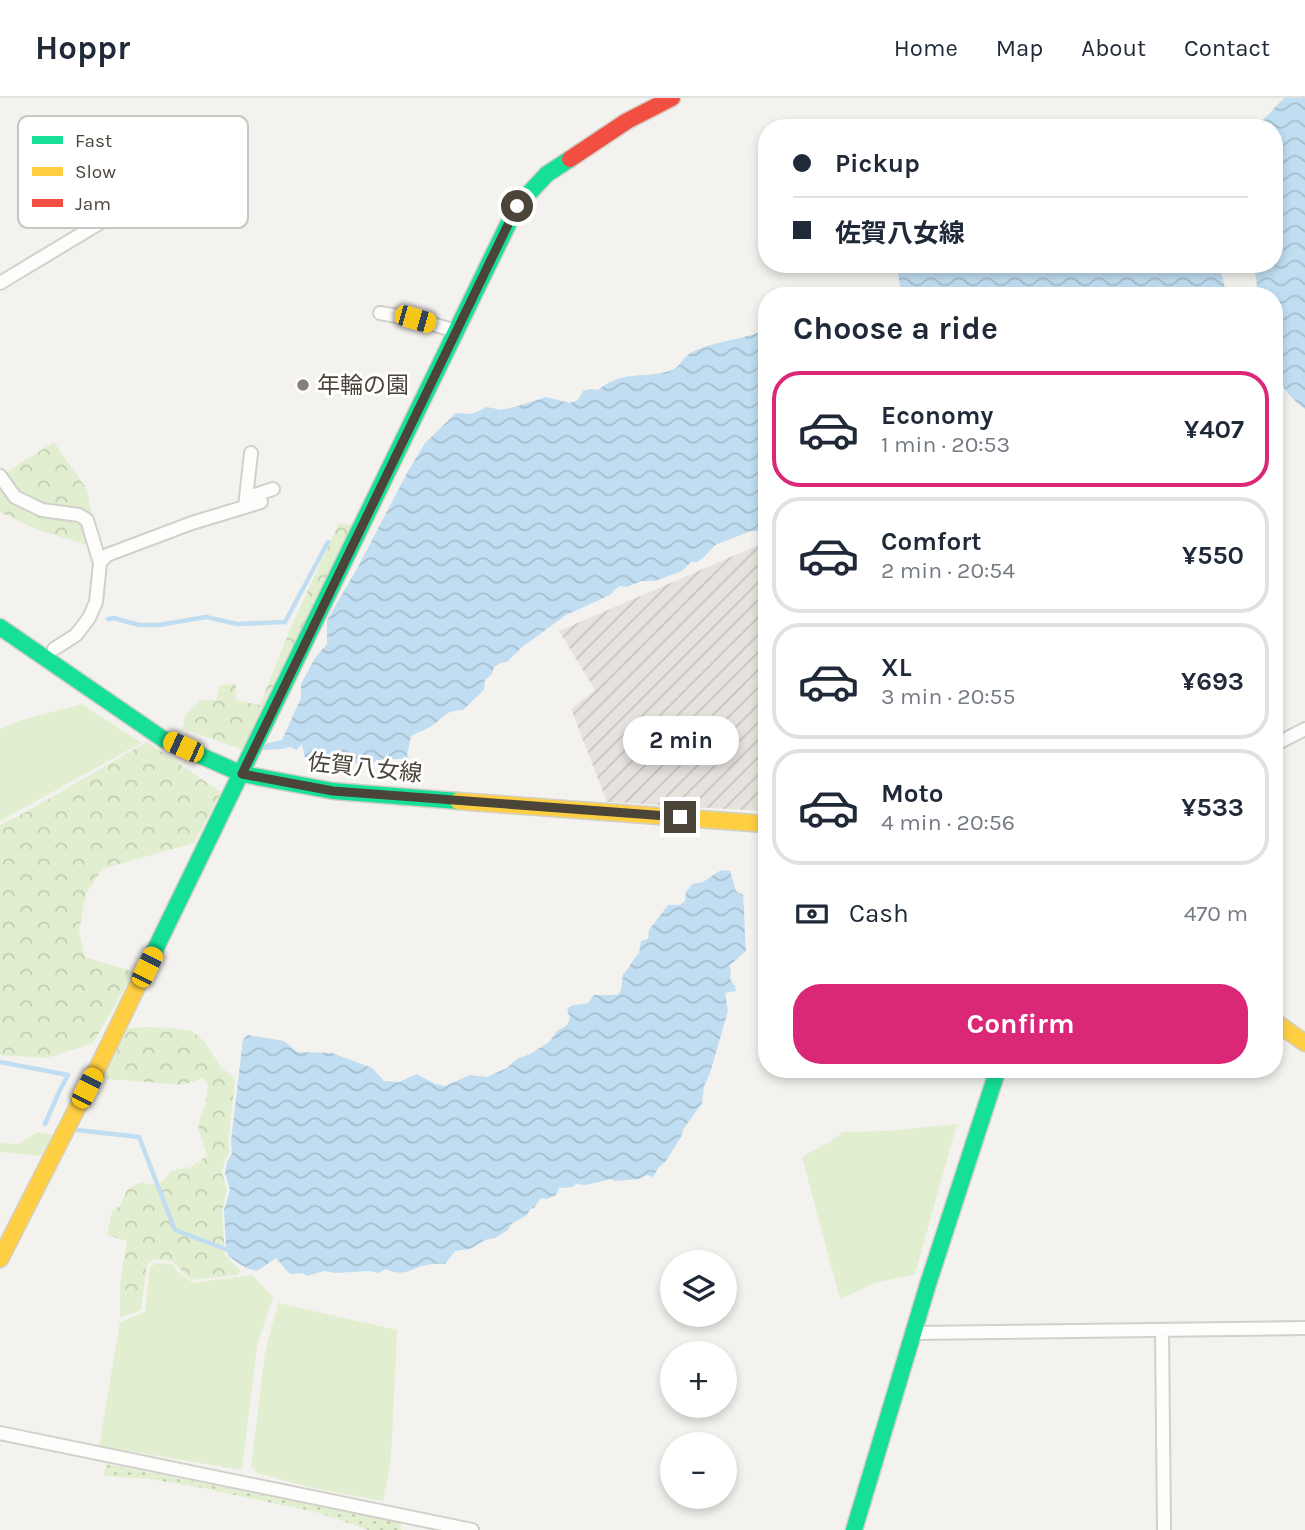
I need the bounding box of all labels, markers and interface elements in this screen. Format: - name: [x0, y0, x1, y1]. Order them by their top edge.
- text: Hoppr: [35, 29, 130, 67]
- text: Home: [894, 34, 958, 62]
- text: Map: [996, 34, 1043, 62]
- text: About: [1081, 34, 1146, 62]
- text: Contact: [1184, 34, 1270, 62]
- legend: [18, 116, 248, 228]
- text: Fast: [75, 130, 112, 152]
- text: Pickup: [835, 148, 920, 179]
- text: Slow: [75, 161, 116, 183]
- route start: [501, 190, 533, 222]
- text: Jam: [75, 193, 111, 215]
- text: 佐賀八女線: [835, 218, 965, 249]
- car: [392, 303, 439, 335]
- text: Choose a ride: [793, 310, 998, 347]
- place label: 年輪の園: [317, 372, 409, 399]
- marker: 年輪の園: [295, 377, 311, 393]
- icon: car: [797, 398, 860, 461]
- text: Economy: [881, 400, 993, 431]
- text: ¥407: [1184, 414, 1244, 445]
- text: 1 min · 20:53: [881, 431, 1010, 458]
- icon: car: [797, 524, 860, 587]
- text: Comfort: [881, 526, 982, 557]
- text: ¥550: [1182, 540, 1244, 571]
- text: 2 min · 20:54: [881, 557, 1015, 584]
- icon: car: [797, 650, 860, 713]
- text: XL: [881, 652, 912, 683]
- text: ¥693: [1181, 666, 1244, 697]
- text: 3 min · 20:55: [881, 683, 1016, 710]
- callout: 2 min: [622, 716, 738, 764]
- text: 2 min: [649, 727, 713, 754]
- car: [160, 729, 207, 765]
- street label: 佐賀八女線: [306, 749, 424, 787]
- icon: car: [797, 776, 860, 839]
- text: Moto: [881, 778, 943, 809]
- text: ¥533: [1181, 792, 1244, 823]
- route end: [664, 801, 696, 833]
- text: 4 min · 20:56: [881, 809, 1015, 836]
- icon: cash: [793, 895, 831, 933]
- text: Cash: [849, 898, 909, 929]
- text: 470 m: [1184, 900, 1248, 927]
- car: [129, 944, 166, 990]
- button: Confirm: [793, 984, 1248, 1064]
- car: [69, 1065, 106, 1111]
- map controls: [660, 1250, 737, 1509]
- button: layers: [660, 1250, 737, 1327]
- button: +: [660, 1341, 737, 1418]
- button: −: [660, 1432, 737, 1509]

